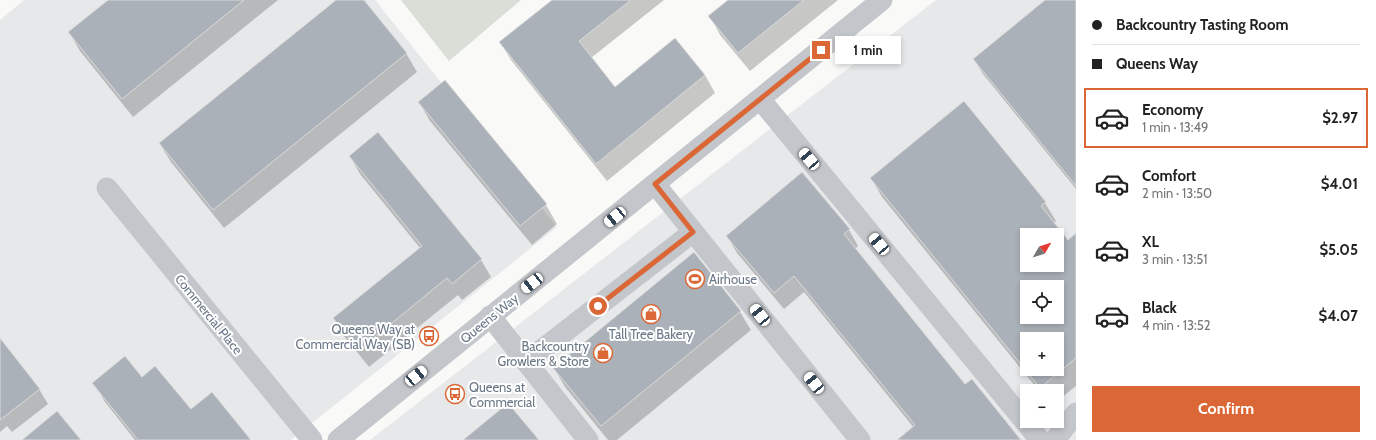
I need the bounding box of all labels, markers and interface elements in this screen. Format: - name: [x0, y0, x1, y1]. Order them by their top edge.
- text: Backcountry Tasting Room: [1116, 16, 1288, 34]
- callout: 1 min: [835, 36, 901, 64]
- route end: [812, 41, 830, 59]
- text: 1 min: [853, 42, 883, 58]
- text: Queens Way: [1116, 55, 1198, 73]
- icon: car: [1094, 100, 1130, 136]
- text: Economy: [1142, 101, 1203, 119]
- text: $2.97: [1322, 109, 1358, 127]
- text: 1 min · 13:49: [1142, 119, 1208, 135]
- car: [797, 146, 821, 172]
- icon: car: [1094, 166, 1130, 202]
- text: Comfort: [1142, 167, 1196, 185]
- text: $4.01: [1321, 175, 1358, 193]
- text: 2 min · 13:50: [1142, 185, 1212, 201]
- car: [602, 205, 628, 229]
- north arrow: [1020, 228, 1064, 272]
- map controls: [1020, 228, 1064, 428]
- car: [867, 231, 891, 257]
- icon: car: [1094, 232, 1130, 268]
- text: XL: [1142, 233, 1159, 251]
- text: $5.05: [1319, 241, 1358, 259]
- text: 3 min · 13:51: [1142, 251, 1208, 267]
- sports icon: Airhouse: [684, 268, 706, 290]
- street label: Commercial Place: [172, 271, 246, 358]
- car: [519, 271, 545, 295]
- place label: Airhouse: [709, 271, 757, 287]
- button: locate: [1020, 280, 1064, 324]
- street label: Queens Way: [457, 289, 522, 346]
- route start: [589, 297, 607, 315]
- icon: car: [1094, 298, 1130, 334]
- text: Black: [1142, 299, 1177, 317]
- car: [748, 302, 772, 328]
- shop icon: Tall Tree Bakery: [640, 303, 662, 325]
- text: $4.07: [1319, 307, 1358, 325]
- text: 4 min · 13:52: [1142, 317, 1211, 333]
- place label: Queens Way at Commercial Way (SB): [295, 321, 416, 352]
- bus stop icon: Queens Way at Commercial Way (SB): [418, 325, 440, 347]
- place label: Tall Tree Bakery: [609, 326, 694, 342]
- button: +: [1020, 332, 1064, 376]
- place label: Backcountry Growlers & Store: [497, 338, 589, 369]
- shop icon: Backcountry Growlers & Store: [592, 342, 614, 364]
- car: [403, 364, 429, 388]
- car: [802, 370, 826, 396]
- place label: Queens at Commercial: [469, 379, 535, 410]
- bus stop icon: Queens at Commercial: [444, 383, 466, 405]
- button: −: [1020, 384, 1064, 428]
- button: Confirm: [1092, 386, 1360, 432]

